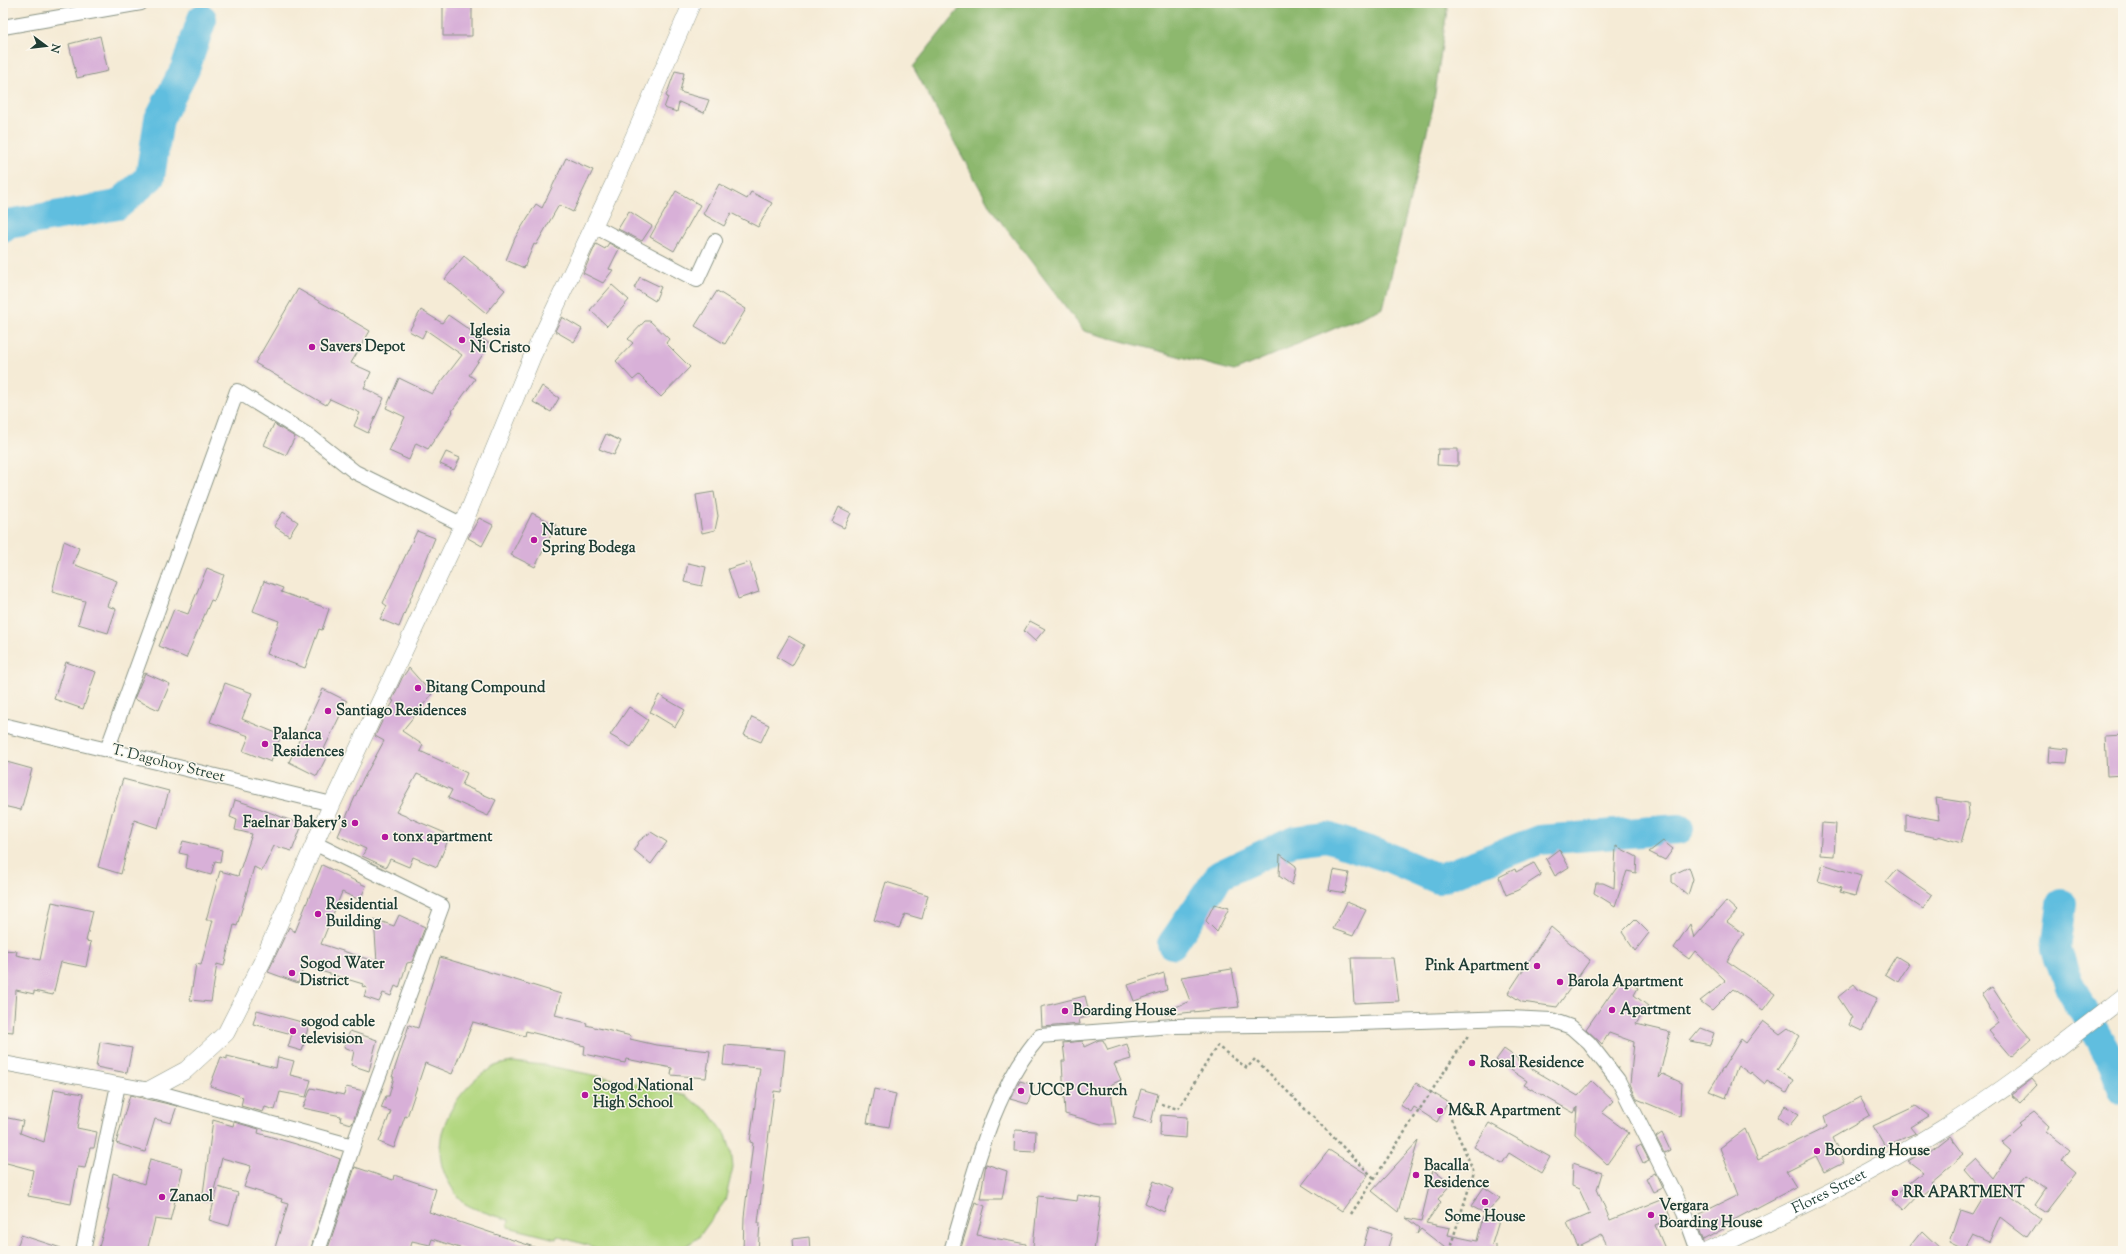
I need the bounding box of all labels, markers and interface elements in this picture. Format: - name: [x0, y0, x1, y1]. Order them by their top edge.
- north arrow: [26, 26, 66, 66]
- text: N: [46, 41, 64, 55]
- place label: Iglesia Ni Cristo: [470, 321, 530, 359]
- marker: Iglesia Ni Cristo: [457, 335, 467, 345]
- place label: Savers Depot: [320, 337, 406, 358]
- marker: Savers Depot: [307, 342, 317, 352]
- place label: Nature Spring Bodega: [542, 521, 636, 559]
- marker: Nature Spring Bodega: [529, 535, 539, 545]
- place label: Bitang Compound: [426, 678, 546, 699]
- marker: Bitang Compound: [413, 683, 423, 693]
- place label: Santiago Residences: [336, 701, 467, 722]
- marker: Santiago Residences: [323, 706, 333, 716]
- place label: Palanca Residences: [273, 725, 344, 763]
- marker: Palanca Residences: [260, 739, 270, 749]
- street label: T. Dagohoy Street: [109, 740, 227, 788]
- place label: Faelnar Bakery's: [243, 813, 347, 834]
- marker: Faelnar Bakery's: [350, 818, 360, 828]
- place label: tonx apartment: [393, 827, 493, 848]
- marker: tonx apartment: [380, 832, 390, 842]
- place label: Residential Building: [326, 895, 399, 933]
- marker: Residential Building: [313, 909, 323, 919]
- place label: Sogod Water District: [300, 954, 385, 992]
- place label: Pink Apartment: [1425, 956, 1530, 977]
- marker: Pink Apartment: [1532, 961, 1542, 971]
- marker: Sogod Water District: [287, 968, 297, 978]
- place label: Barola Apartment: [1568, 972, 1684, 993]
- marker: Barola Apartment: [1555, 977, 1565, 987]
- place label: Apartment: [1620, 1000, 1692, 1021]
- place label: Boarding House: [1073, 1001, 1177, 1022]
- marker: Apartment: [1607, 1005, 1617, 1015]
- marker: Boarding House: [1060, 1006, 1070, 1016]
- place label: sogod cable television: [301, 1012, 375, 1050]
- marker: sogod cable television: [288, 1026, 298, 1036]
- place label: Rosal Residence: [1480, 1053, 1584, 1074]
- marker: Rosal Residence: [1467, 1058, 1477, 1068]
- place label: Sogod National High School: [593, 1076, 694, 1114]
- place label: UCCP Church: [1029, 1081, 1128, 1102]
- marker: UCCP Church: [1016, 1086, 1026, 1096]
- marker: Sogod National High School: [580, 1090, 590, 1100]
- place label: M&R Apartment: [1448, 1101, 1562, 1122]
- marker: M&R Apartment: [1435, 1106, 1445, 1116]
- place label: Boording House: [1825, 1141, 1930, 1162]
- marker: Boording House: [1812, 1146, 1822, 1156]
- place label: Bacalla Residence: [1424, 1156, 1489, 1194]
- street label: Flores Street: [1788, 1164, 1870, 1219]
- marker: Bacalla Residence: [1411, 1170, 1421, 1180]
- place label: RR APARTMENT: [1903, 1183, 2025, 1204]
- place label: Zanaol: [170, 1187, 214, 1208]
- marker: RR APARTMENT: [1890, 1188, 1900, 1198]
- marker: Zanaol: [157, 1192, 167, 1202]
- place label: Vergara Boarding House: [1659, 1196, 1763, 1234]
- marker: Some House: [1480, 1197, 1490, 1207]
- place label: Some House: [1444, 1207, 1526, 1228]
- marker: Vergara Boarding House: [1646, 1210, 1656, 1220]

